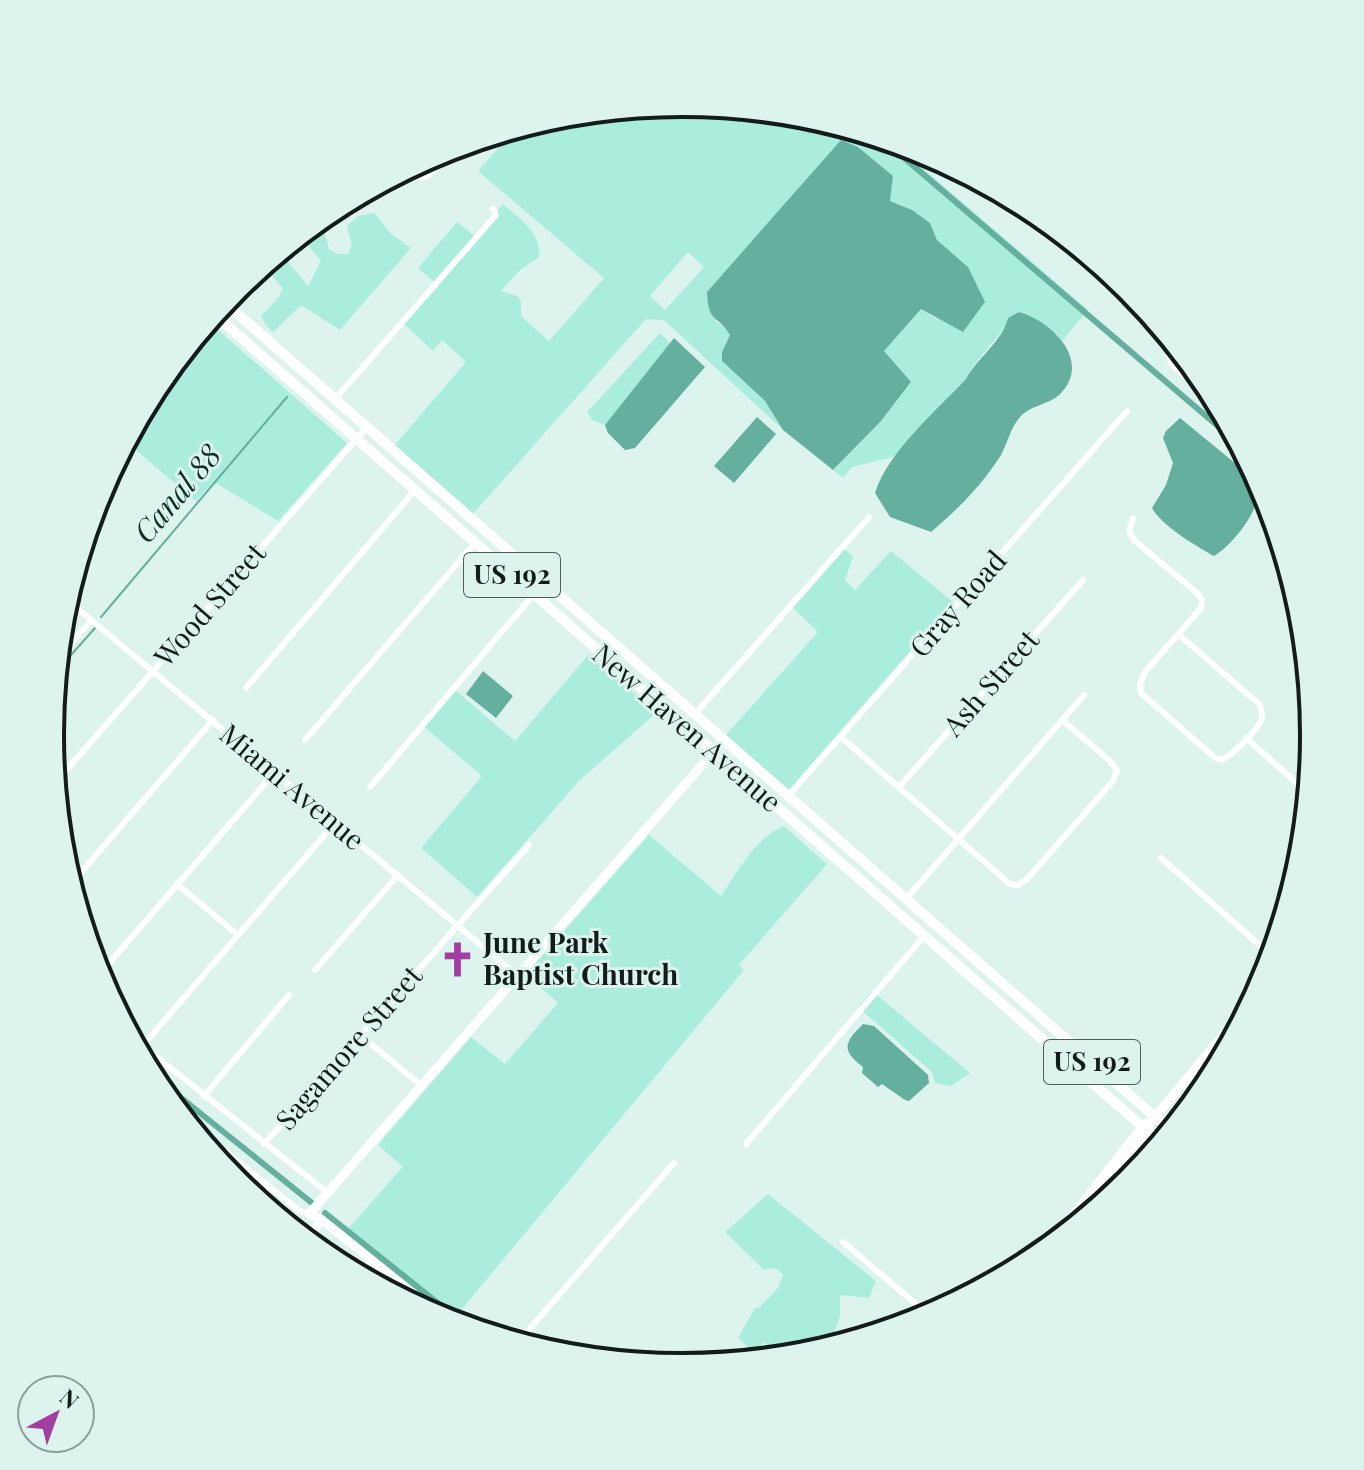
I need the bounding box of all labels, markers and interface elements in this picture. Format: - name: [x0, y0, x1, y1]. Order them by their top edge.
- water label: Canal 88: [124, 435, 230, 550]
- street label: Wood Street: [144, 534, 274, 674]
- street label: Gray Road: [900, 542, 1013, 664]
- road number: US 192: [464, 553, 560, 597]
- street label: Ash Street: [933, 620, 1047, 744]
- street label: New Haven Avenue: [586, 635, 790, 819]
- street label: Miami Avenue: [213, 714, 373, 857]
- place label: June Park Baptist Church: [482, 923, 678, 992]
- church icon: June Park Baptist Church: [438, 940, 476, 978]
- street label: Sagamore Street: [266, 956, 430, 1137]
- road number: US 192: [1044, 1040, 1140, 1084]
- north arrow: [16, 1374, 96, 1454]
- text: N: [54, 1382, 86, 1415]

